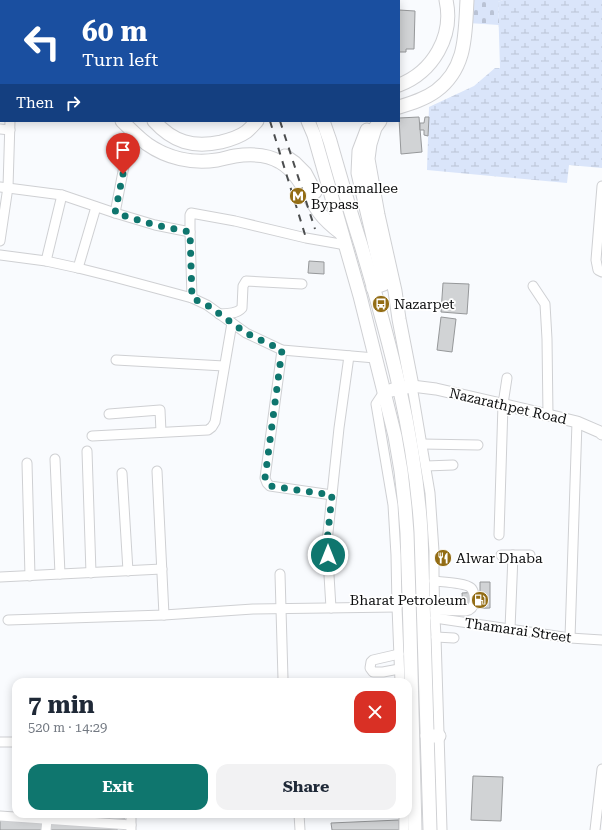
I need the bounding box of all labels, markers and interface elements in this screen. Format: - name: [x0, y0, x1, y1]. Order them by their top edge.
- text: 60 m: [82, 15, 147, 48]
- icon: left: [16, 16, 68, 68]
- text: Turn left: [82, 49, 158, 70]
- icon: right: [62, 92, 84, 114]
- text: Then: [16, 94, 54, 112]
- pin: [106, 133, 140, 174]
- icon: arrive: [112, 139, 134, 161]
- place label: Poonamallee Bypass: [311, 180, 398, 212]
- metro station icon: Poonamallee Bypass: [288, 186, 308, 206]
- bus stop icon: Nazarpet: [371, 294, 391, 314]
- place label: Nazarpet: [394, 296, 455, 312]
- street label: Nazarathpet Road: [448, 385, 568, 427]
- position arrow: [307, 534, 349, 576]
- restaurant icon: Alwar Dhaba: [433, 548, 453, 568]
- place label: Alwar Dhaba: [456, 550, 543, 566]
- fuel station icon: Bharat Petroleum: [470, 590, 490, 610]
- place label: Bharat Petroleum: [350, 592, 467, 608]
- street label: Thamarai Street: [464, 615, 572, 645]
- text: 7 min: [28, 691, 95, 719]
- button: close: [354, 691, 396, 733]
- text: 520 m · 14:29: [28, 720, 107, 735]
- button: Exit: [28, 764, 208, 810]
- button: Share: [216, 764, 396, 810]

